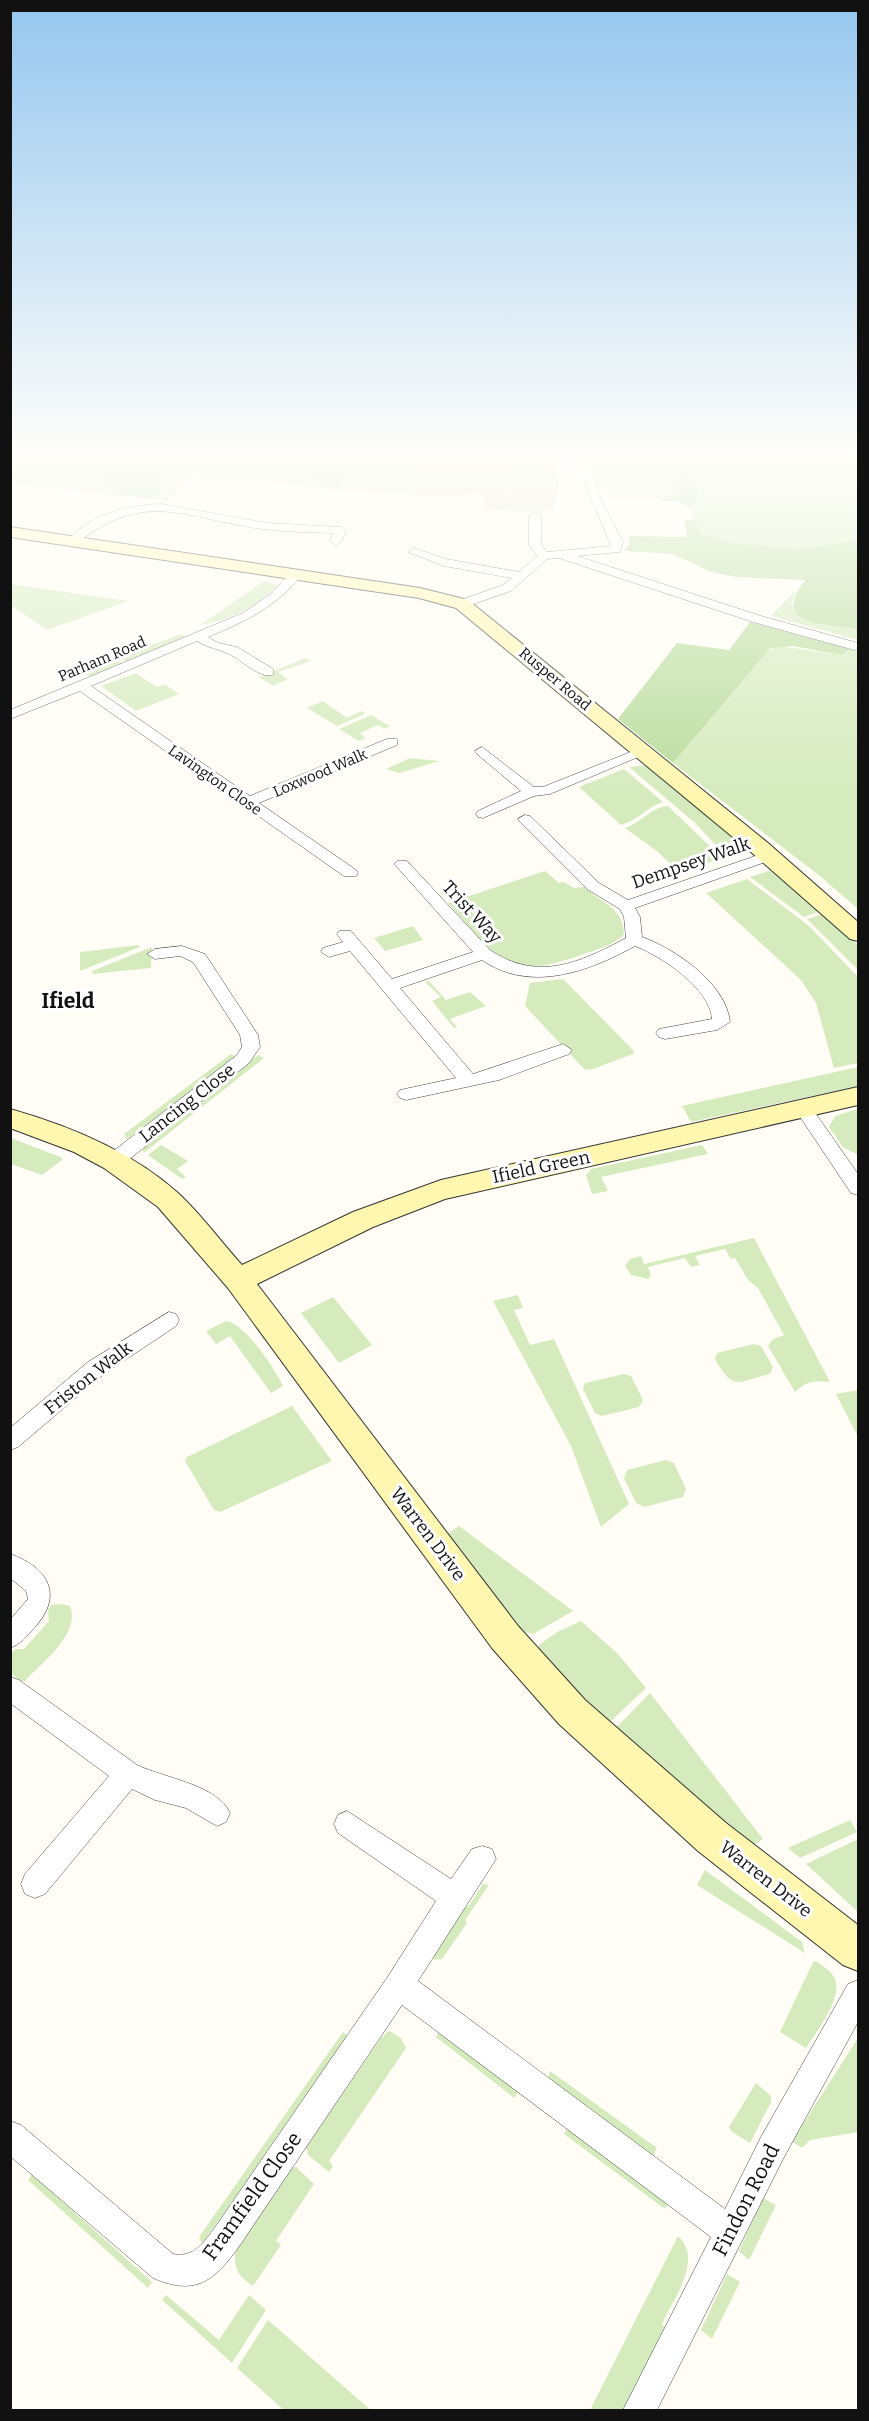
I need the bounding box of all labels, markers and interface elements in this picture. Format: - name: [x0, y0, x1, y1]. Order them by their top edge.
- street label: Parham Road: [56, 632, 149, 686]
- street label: Rusper Road: [515, 644, 595, 714]
- street label: Lavington Close: [165, 741, 265, 819]
- street label: Loxwood Walk: [270, 745, 370, 801]
- street label: Dempsey Walk: [629, 832, 754, 894]
- street label: Trist Way: [437, 876, 507, 948]
- district label: Ifield: [42, 988, 95, 1014]
- street label: Lancing Close: [135, 1059, 239, 1147]
- street label: Ifield Green: [490, 1146, 592, 1188]
- street label: Friston Walk: [40, 1336, 137, 1419]
- street label: Warren Drive: [386, 1483, 470, 1585]
- street label: Warren Drive: [715, 1836, 817, 1922]
- street label: Framfield Close: [197, 2127, 307, 2265]
- street label: Findon Road: [707, 2140, 785, 2260]

